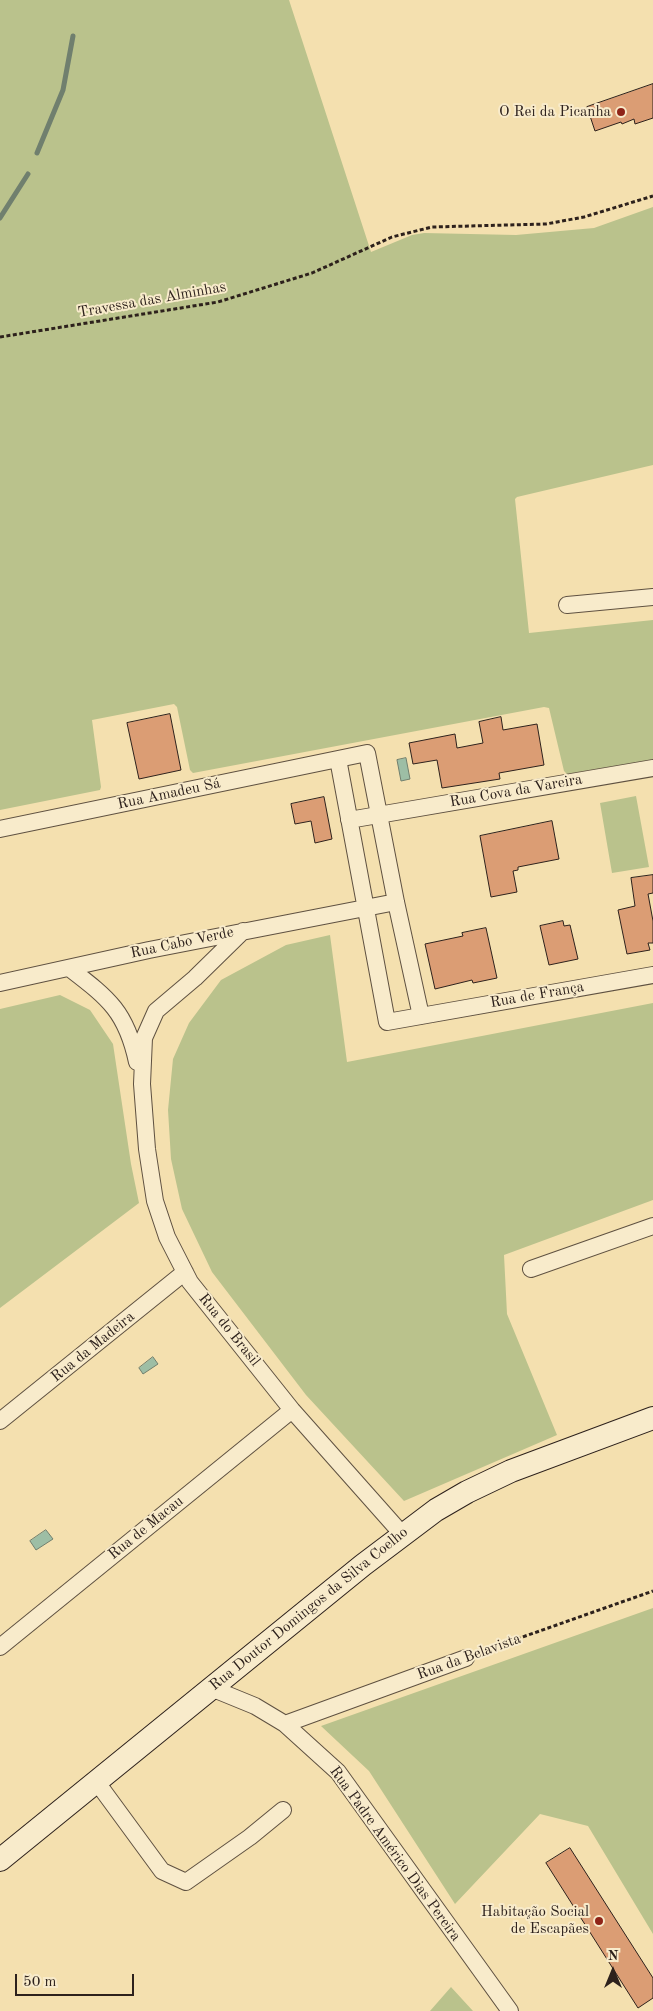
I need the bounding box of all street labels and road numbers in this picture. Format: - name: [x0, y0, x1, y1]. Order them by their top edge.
- street label: Travessa das Alminhas: [77, 278, 227, 322]
- street label: Rua Cova da Vareira: [448, 770, 584, 812]
- street label: Rua Amadeu Sá: [116, 774, 222, 814]
- street label: Rua Cabo Verde: [129, 923, 235, 963]
- street label: Rua de França: [489, 978, 585, 1012]
- street label: Rua do Brasil: [194, 1290, 264, 1370]
- street label: Rua da Madeira: [48, 1308, 138, 1386]
- street label: Rua de Macau: [105, 1492, 187, 1564]
- street label: Rua Doutor Domingos da Silva Coelho: [206, 1523, 412, 1695]
- street label: Rua da Belavista: [415, 1630, 523, 1684]
- street label: Rua Padre Américo Dias Pereira: [325, 1763, 465, 1945]

